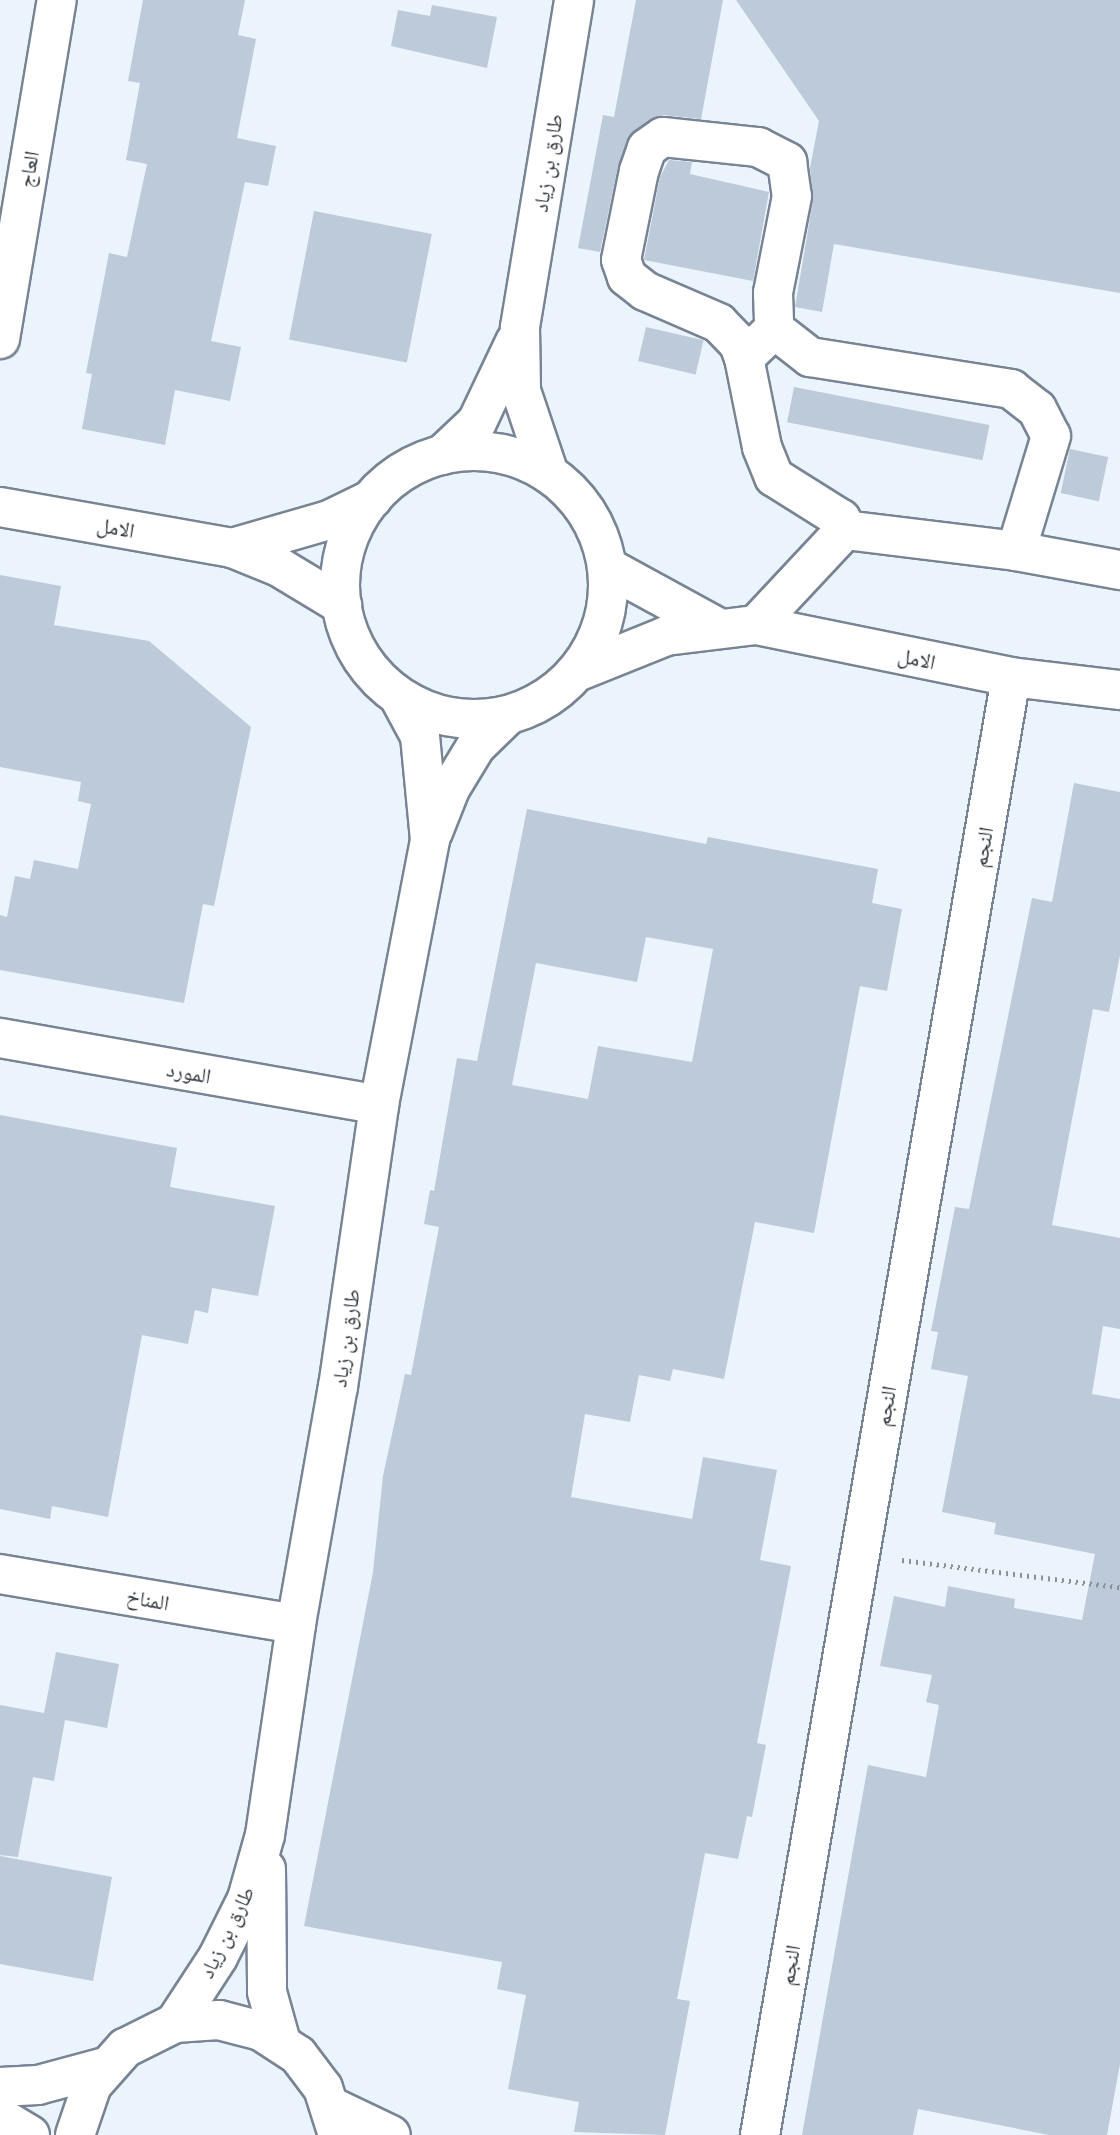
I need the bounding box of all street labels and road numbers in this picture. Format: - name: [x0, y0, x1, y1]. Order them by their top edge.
- street label: طارق بن زياد: [527, 112, 567, 214]
- street label: العاج: [12, 149, 44, 189]
- street label: الامل: [95, 511, 137, 543]
- street label: الامل: [896, 642, 938, 674]
- street label: النجم: [966, 825, 998, 869]
- street label: المورد: [165, 1056, 213, 1088]
- street label: طارق بن زياد: [326, 1287, 364, 1389]
- street label: النجم: [869, 1384, 901, 1428]
- street label: المناخ: [125, 1583, 171, 1615]
- street label: طارق بن زياد: [193, 1882, 259, 1982]
- street label: النجم: [773, 1943, 805, 1987]

